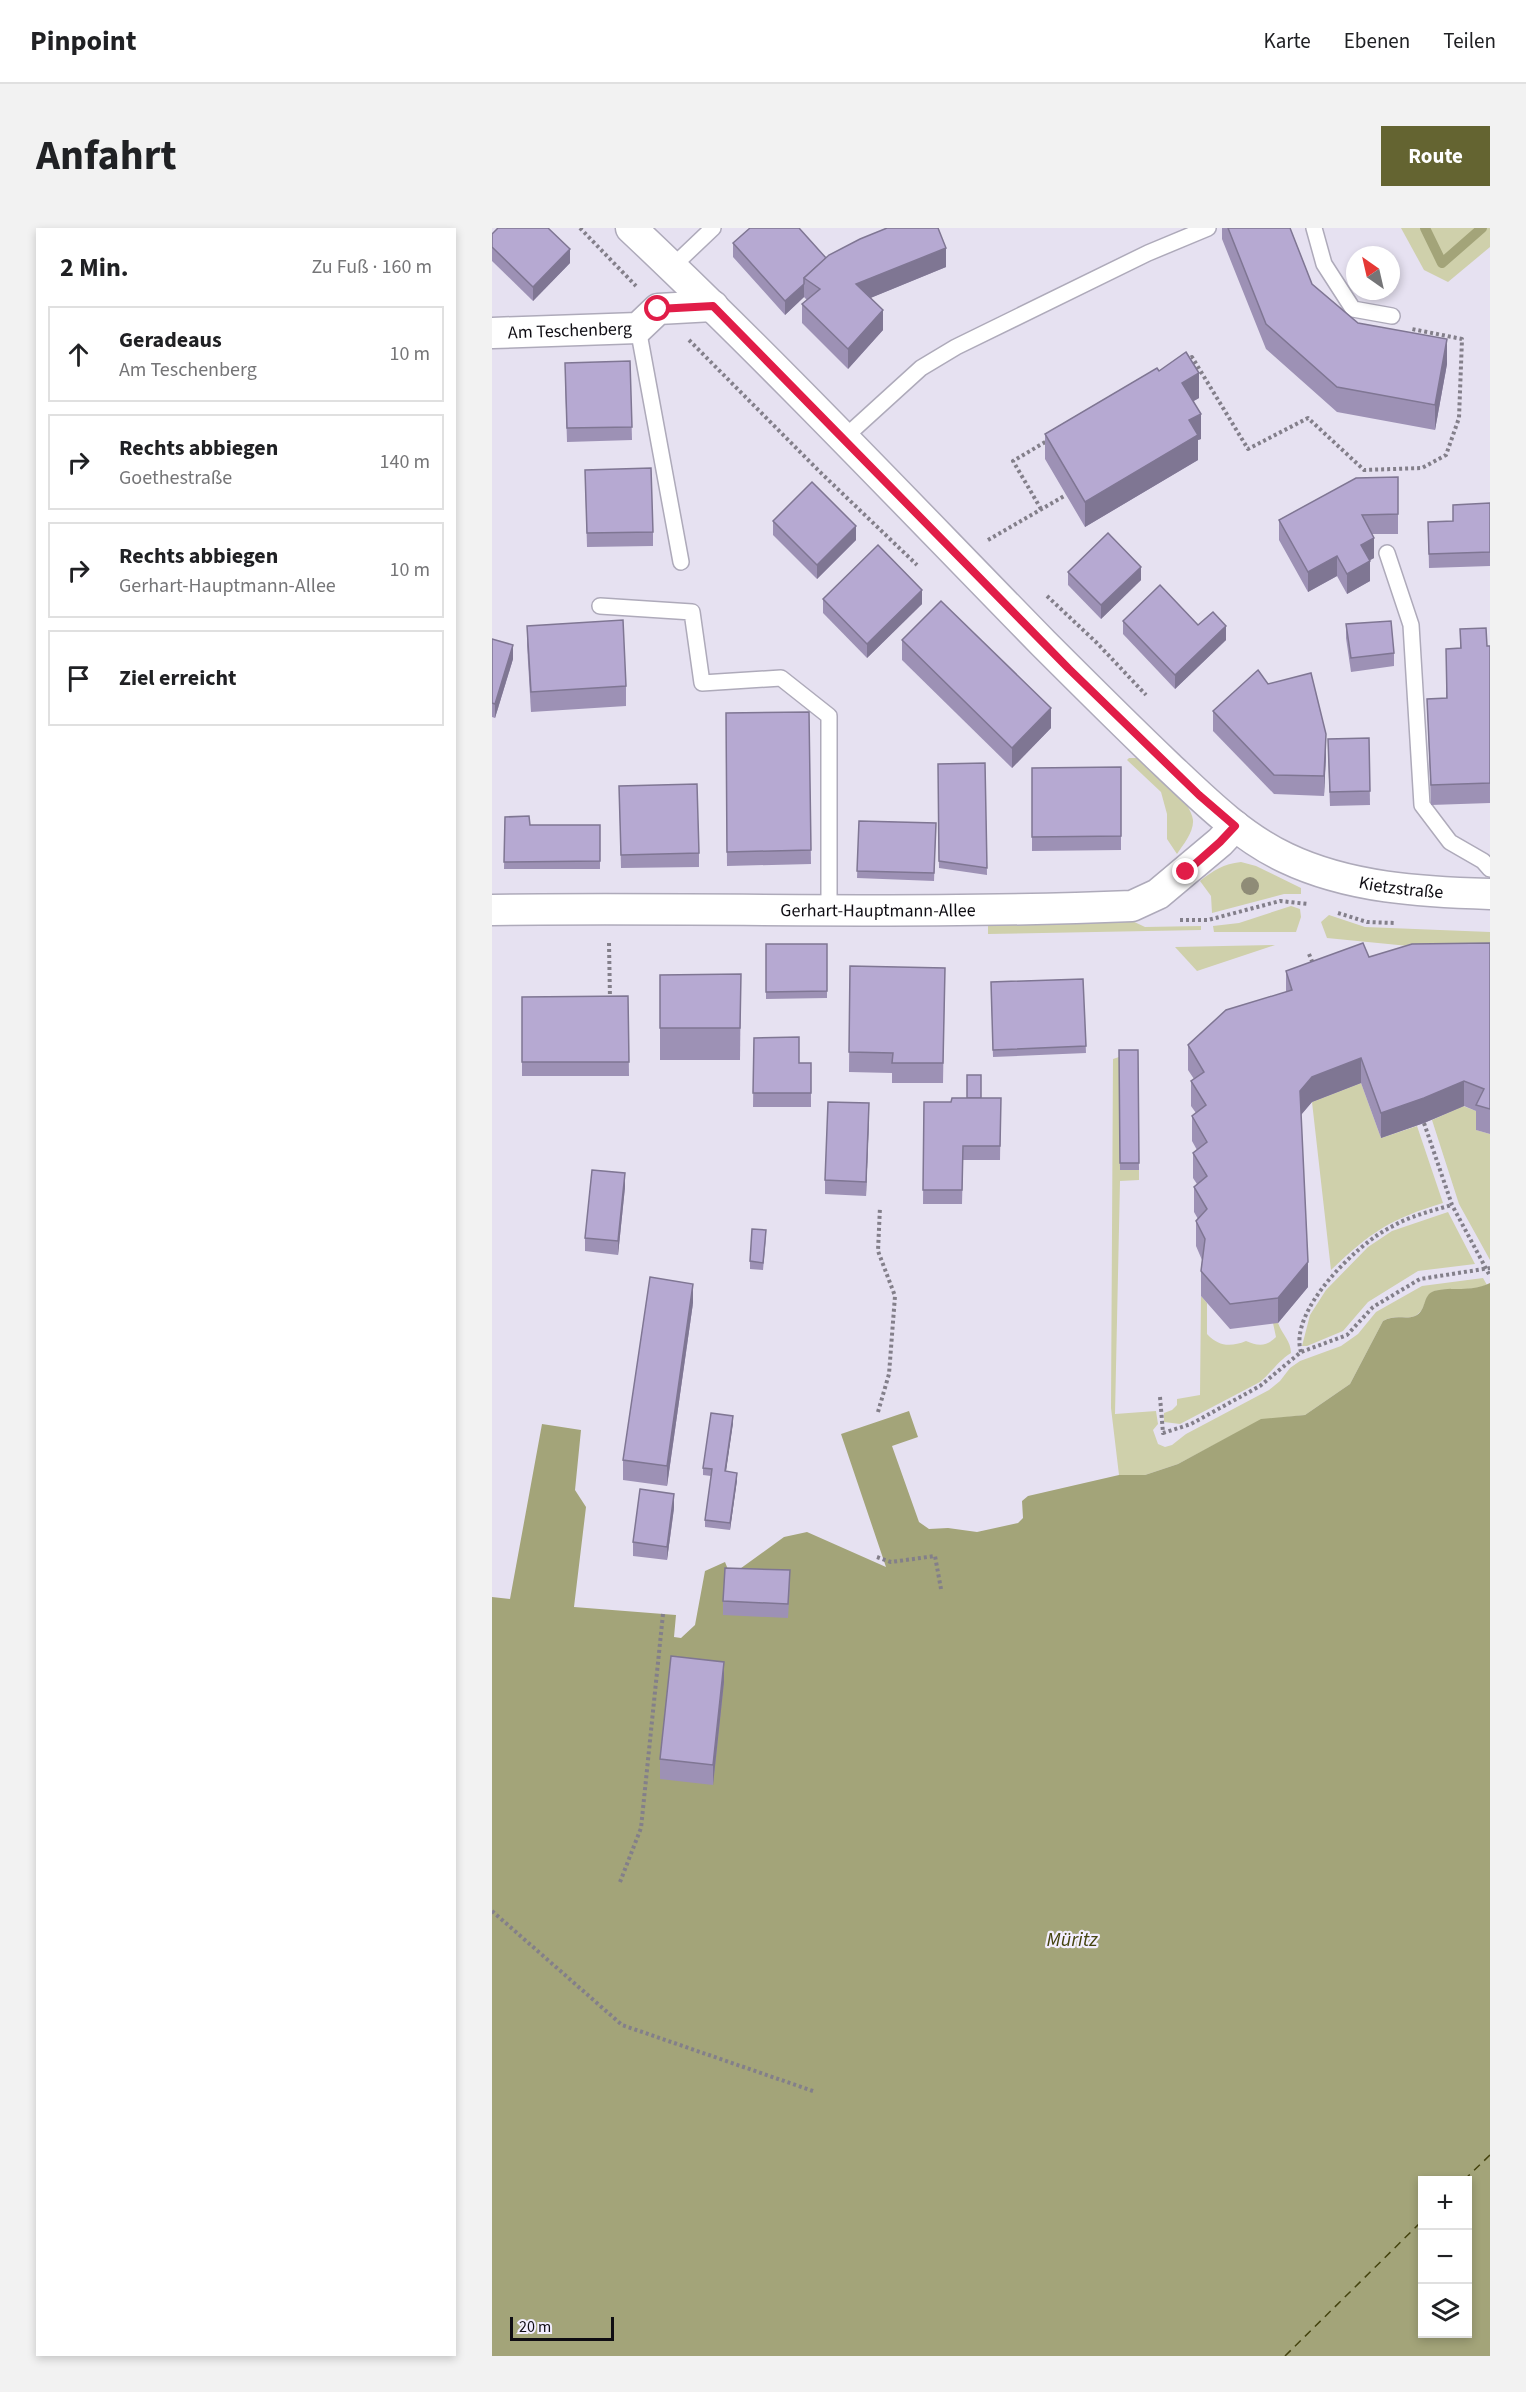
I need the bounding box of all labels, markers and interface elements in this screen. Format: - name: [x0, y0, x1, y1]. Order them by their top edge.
- text: Pinpoint: [30, 21, 137, 61]
- text: Karte: [1264, 26, 1311, 56]
- text: Ebenen: [1344, 26, 1410, 56]
- text: Teilen: [1443, 26, 1496, 56]
- text: Anfahrt: [36, 126, 177, 186]
- button: Route: [1381, 126, 1490, 186]
- north arrow: [1346, 246, 1400, 300]
- text: 2 Min.: [60, 249, 129, 286]
- text: Zu Fuß · 160 m: [311, 253, 432, 281]
- route start: [644, 295, 670, 321]
- street label: Am Teschenberg: [507, 316, 632, 345]
- text: Geradeaus: [119, 324, 222, 356]
- icon: ahead: [62, 338, 95, 371]
- text: 10 m: [390, 340, 430, 368]
- text: Am Teschenberg: [119, 356, 257, 384]
- text: Rechts abbiegen: [119, 432, 278, 464]
- icon: right: [62, 446, 95, 479]
- text: 140 m: [380, 448, 430, 476]
- text: Goethestraße: [119, 464, 232, 492]
- text: Rechts abbiegen: [119, 540, 278, 572]
- icon: right: [62, 554, 95, 587]
- text: 10 m: [390, 556, 430, 584]
- text: Gerhart-Hauptmann-Allee: [119, 572, 336, 600]
- icon: arrive: [62, 662, 95, 695]
- text: Ziel erreicht: [119, 662, 237, 694]
- route end: [1172, 858, 1198, 884]
- street label: Kietzstraße: [1357, 870, 1444, 905]
- street label: Gerhart-Hauptmann-Allee: [780, 897, 976, 923]
- water label: Müritz: [1047, 1926, 1098, 1954]
- map controls: [1418, 2176, 1472, 2338]
- button: +: [1418, 2176, 1472, 2230]
- button: −: [1418, 2230, 1472, 2284]
- button: layers: [1418, 2284, 1472, 2338]
- scale bar: [510, 2314, 614, 2342]
- text: 20 m: [519, 2316, 551, 2338]

